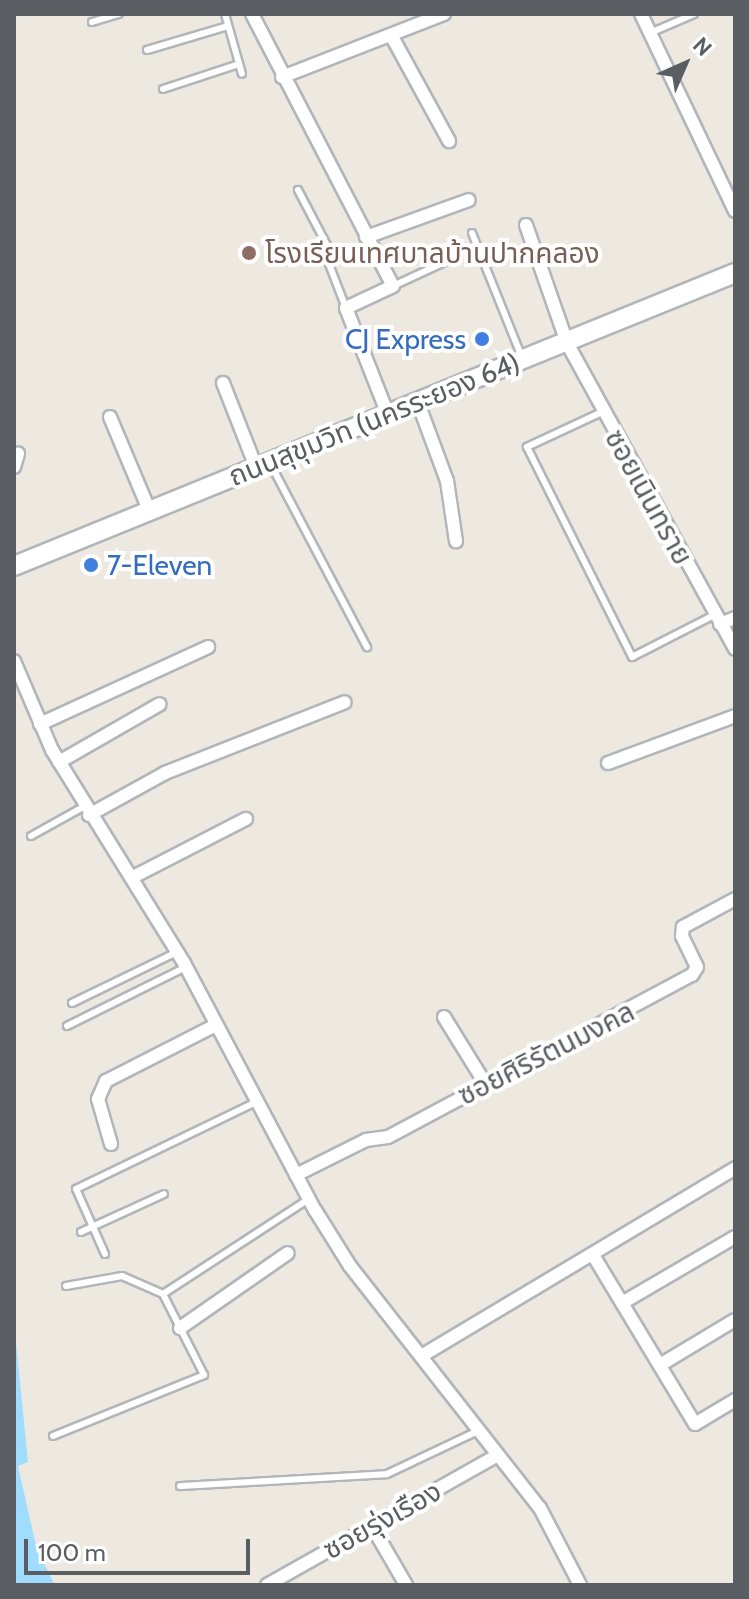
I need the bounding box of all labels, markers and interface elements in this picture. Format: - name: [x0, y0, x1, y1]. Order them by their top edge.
- north arrow: [645, 24, 725, 104]
- text: N: [687, 32, 717, 62]
- place label: โรงเรียนเทศบาลบ้านปากคลอง: [265, 236, 599, 270]
- marker: โรงเรียนเทศบาลบ้านปากคลอง: [240, 244, 258, 262]
- place label: CJ Express: [345, 322, 466, 356]
- marker: CJ Express: [473, 330, 491, 348]
- street label: ถนนสุขุมวิท (นครระยอง 64): [224, 345, 524, 493]
- street label: ซอยเนินทราย: [598, 424, 700, 570]
- place label: 7-Eleven: [107, 548, 212, 582]
- marker: 7-Eleven: [82, 556, 100, 574]
- street label: ซอยศิริรัตนมงคล: [452, 994, 640, 1112]
- street label: ซอยรุ่งเรือง: [317, 1474, 447, 1566]
- scale bar: [28, 1523, 254, 1573]
- text: 100 m: [38, 1538, 106, 1567]

